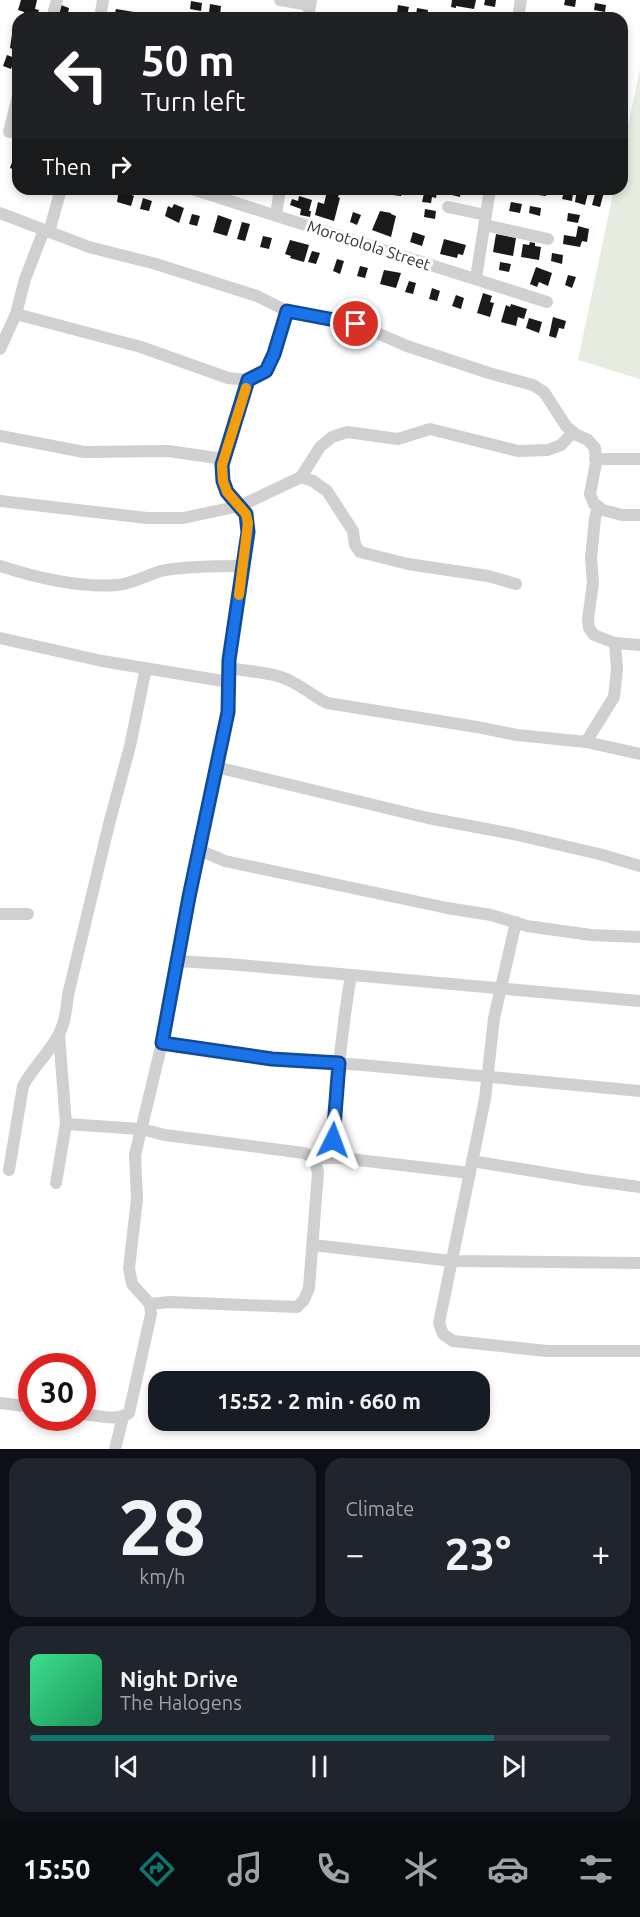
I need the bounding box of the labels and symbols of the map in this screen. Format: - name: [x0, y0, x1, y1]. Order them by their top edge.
- street label: Morotolola Street: [305, 217, 434, 274]
- pin: [330, 298, 381, 349]
- position arrow: [301, 1108, 365, 1172]
- speed limit sign: 30: [18, 1353, 96, 1431]

